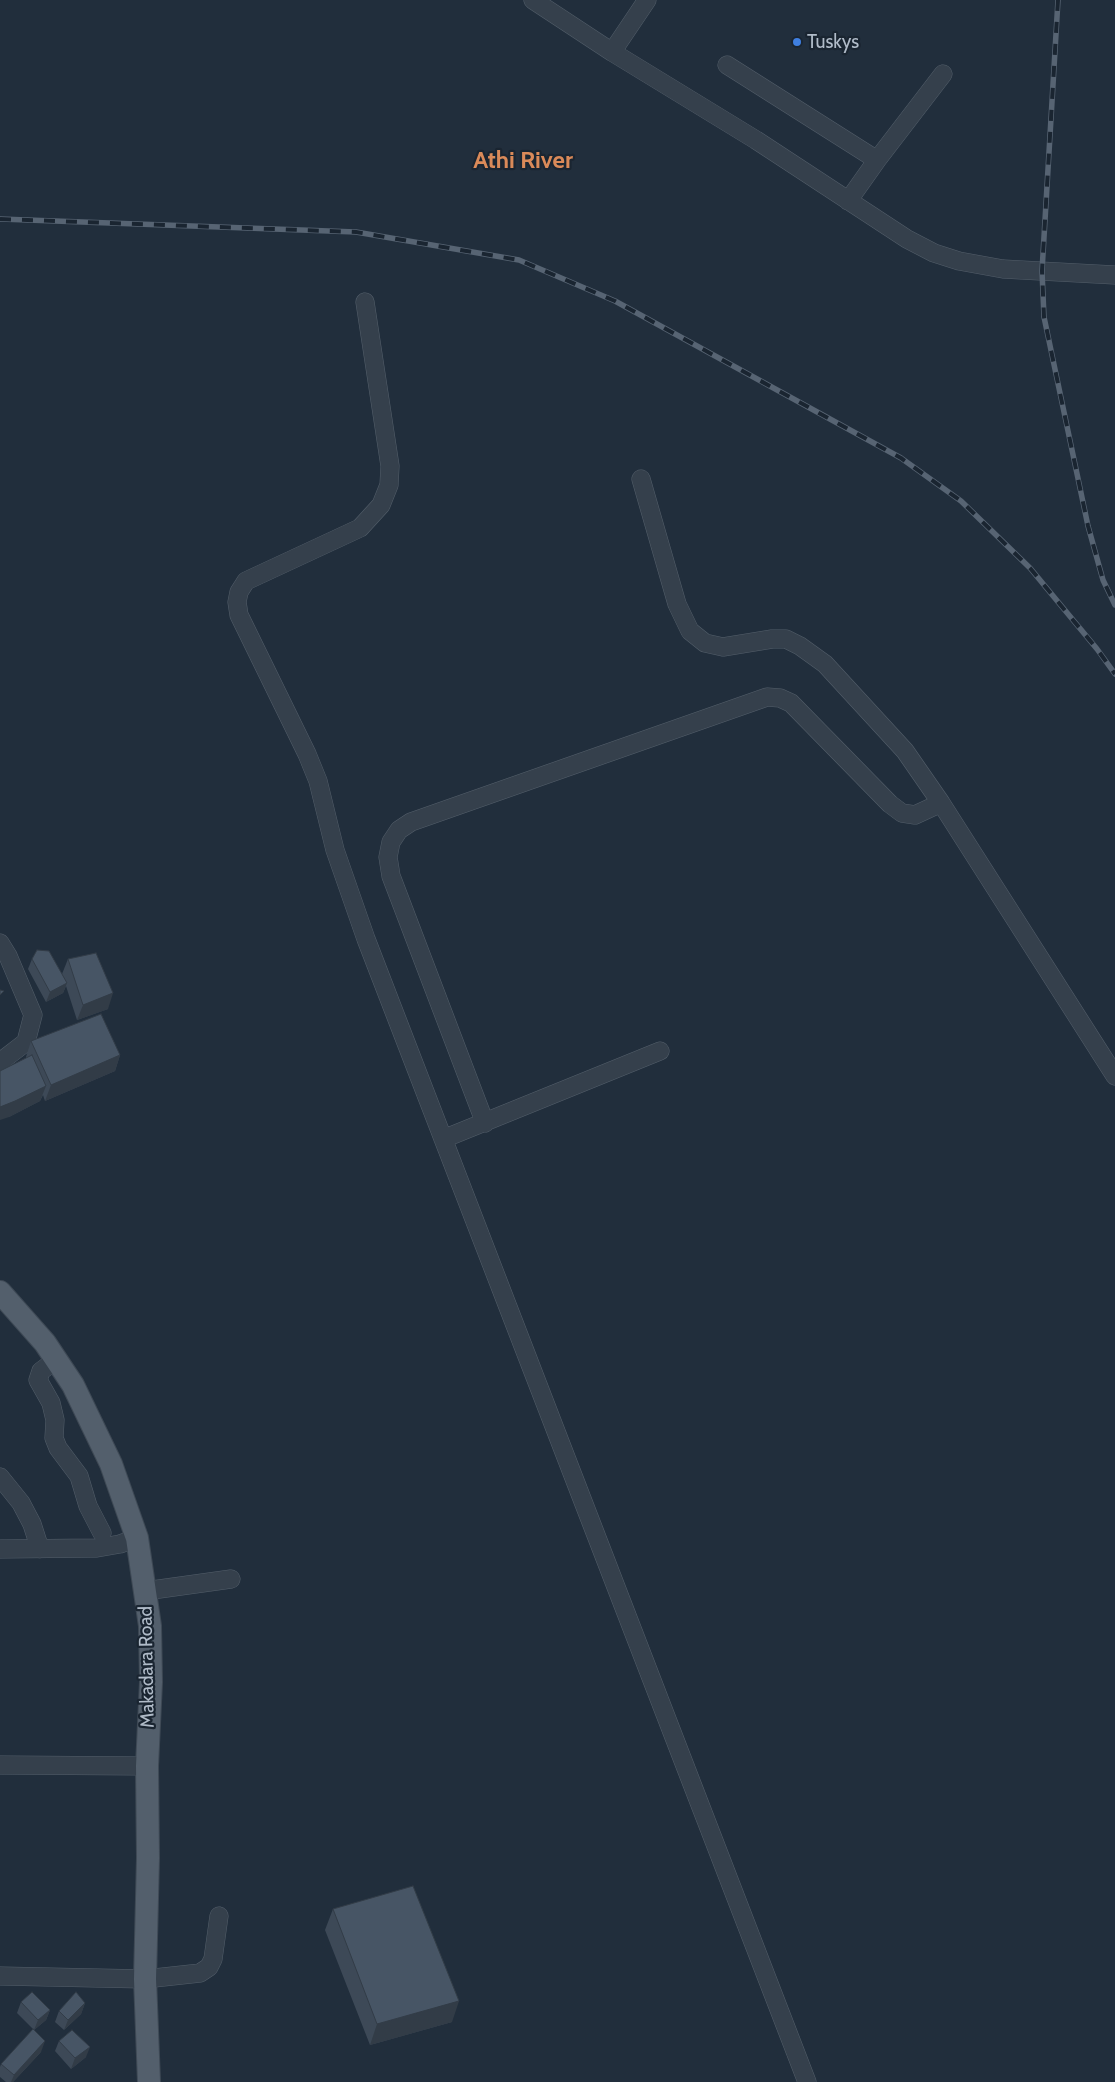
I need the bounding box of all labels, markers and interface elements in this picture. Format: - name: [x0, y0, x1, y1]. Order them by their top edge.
- place label: Tuskys: [807, 31, 859, 53]
- marker: Tuskys: [791, 36, 803, 48]
- district label: Athi River: [473, 147, 573, 175]
- street label: Makadara Road: [135, 1606, 159, 1728]

